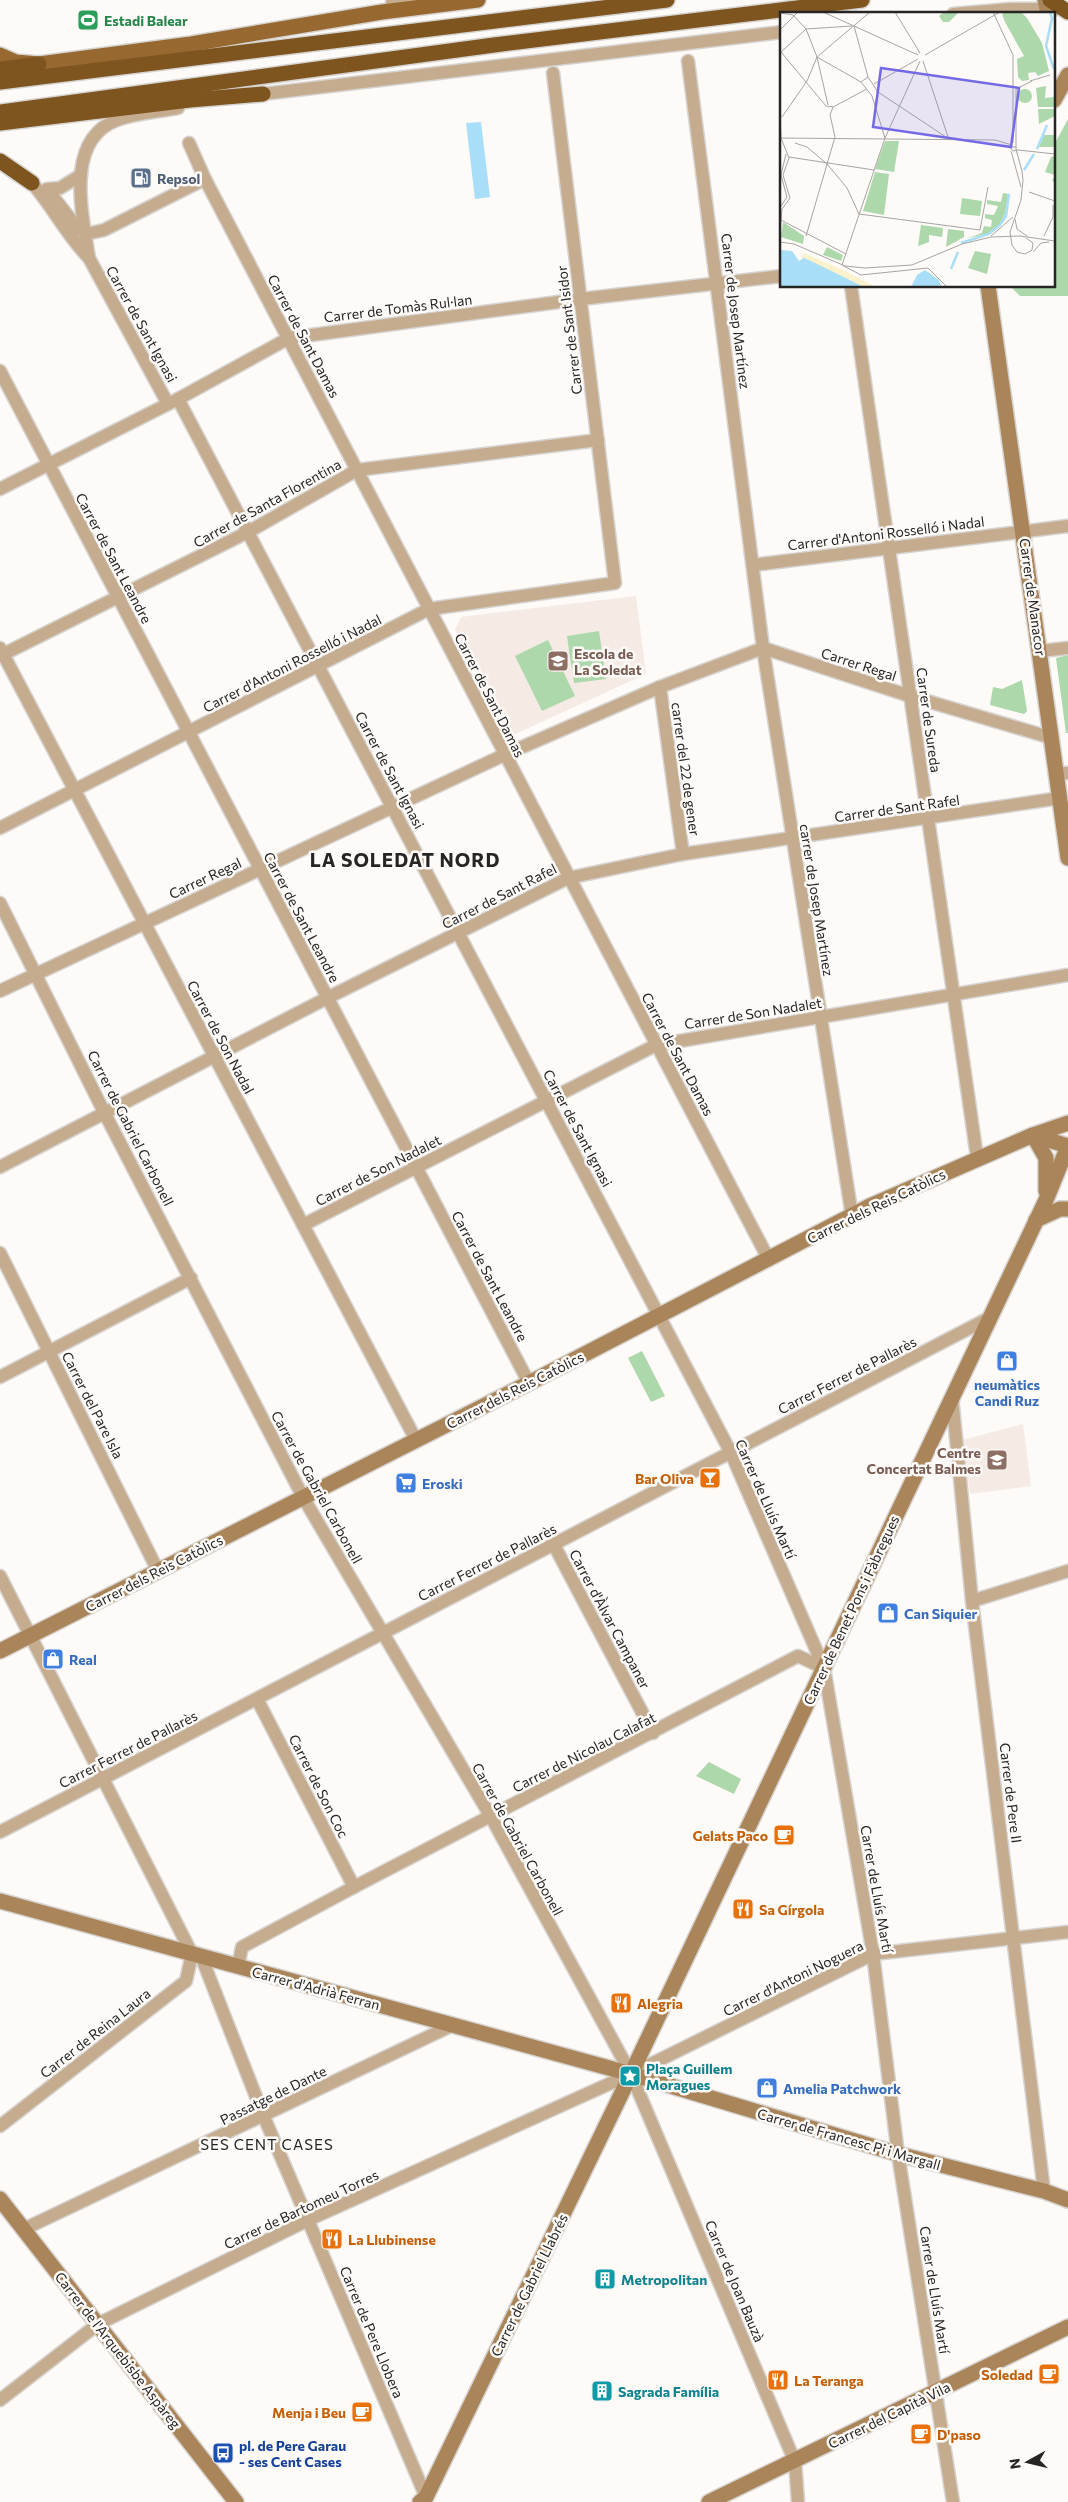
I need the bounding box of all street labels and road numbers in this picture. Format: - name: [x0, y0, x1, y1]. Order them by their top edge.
- street label: Carrer de Josep Martínez: [718, 232, 754, 390]
- street label: Carrer de Sant Ignasi: [103, 263, 181, 385]
- street label: Carrer de Sant Isidor: [553, 264, 585, 395]
- street label: Carrer de Sant Damas: [264, 271, 344, 401]
- street label: Carrer de Tomàs Rul·lan: [323, 290, 473, 326]
- street label: Carrer de Santa Florentina: [190, 455, 344, 551]
- street label: Carrer de Sant Leandre: [72, 490, 156, 626]
- street label: Carrer d'Antoni Rosselló i Nadal: [787, 512, 985, 554]
- street label: Carrer de Manacor: [1016, 537, 1050, 657]
- street label: Carrer d'Antoni Rosselló i Nadal: [200, 610, 384, 716]
- street label: Carrer de Sant Damas: [451, 630, 529, 760]
- street label: Carrer Regal: [819, 644, 899, 684]
- street label: Carrer de Sureda: [913, 666, 945, 774]
- street label: carrer del 22 de gener: [668, 701, 704, 837]
- street label: Carrer de Sant Ignasi: [352, 708, 428, 832]
- street label: Carrer de Sant Rafel: [833, 791, 961, 825]
- street label: carrer de Josep Martínez: [797, 823, 837, 977]
- street label: Carrer de Sant Leandre: [260, 849, 344, 985]
- street label: Carrer Regal: [166, 854, 244, 902]
- street label: Carrer de Sant Rafel: [439, 860, 559, 932]
- street label: Carrer de Son Nadal: [184, 977, 258, 1097]
- street label: Carrer de Sant Damas: [638, 989, 718, 1119]
- street label: Carrer de Son Nadalet: [683, 994, 823, 1032]
- street label: Carrer de Gabriel Carbonell: [84, 1048, 178, 1208]
- street label: Carrer de Sant Ignasi: [540, 1066, 616, 1190]
- street label: Carrer de Son Nadalet: [312, 1131, 444, 1209]
- street label: Carrer dels Reis Catòlics: [804, 1165, 948, 1247]
- street label: Carrer de Sant Leandre: [448, 1208, 532, 1344]
- street label: Carrer Ferrer de Pallarès: [775, 1333, 919, 1417]
- street label: Carrer dels Reis Catòlics: [443, 1348, 587, 1432]
- street label: Carrer del Pare Isla: [59, 1349, 127, 1461]
- street label: Carrer de Gabriel Carbonell: [268, 1408, 366, 1566]
- street label: Carrer de Lluís Martí: [732, 1437, 800, 1562]
- street label: Carrer de Benet Pons i Fàbregues: [799, 1512, 903, 1708]
- street label: Carrer Ferrer de Pallarès: [415, 1520, 559, 1604]
- street label: Carrer dels Reis Catòlics: [82, 1531, 226, 1615]
- street label: Carrer d'Àlvar Campaner: [566, 1546, 654, 1692]
- street label: Carrer Ferrer de Pallarès: [56, 1707, 200, 1791]
- street label: Carrer de Nicolau Calafat: [509, 1708, 659, 1796]
- street label: Carrer de Son Coc: [286, 1731, 352, 1841]
- street label: Carrer de Pere II: [996, 1742, 1026, 1844]
- street label: Carrer de Gabriel Carbonell: [469, 1760, 567, 1918]
- street label: Carrer de Lluís Martí: [857, 1824, 897, 1954]
- street label: Carrer d'Antoni Noguera: [720, 1937, 866, 2019]
- street label: Carrer d'Adrià Ferran: [250, 1963, 382, 2013]
- street label: Carrer de Reina Laura: [36, 1985, 154, 2081]
- street label: Passatge de Dante: [217, 2062, 329, 2128]
- street label: Carrer de Francesc Pi i Margall: [755, 2105, 943, 2173]
- street label: Carrer de Bartomeu Torres: [221, 2166, 381, 2252]
- street label: Carrer de Gabriel Llabrés: [487, 2211, 571, 2359]
- street label: Carrer de Joan Bauzà: [702, 2218, 768, 2344]
- street label: Carrer de Lluís Martí: [916, 2225, 954, 2356]
- street label: Carrer de Pere Llobera: [337, 2264, 407, 2400]
- street label: Carrer de l'Arquebisbe Aspàreg: [52, 2268, 185, 2432]
- street label: Carrer del Capità Vila: [825, 2378, 953, 2452]

